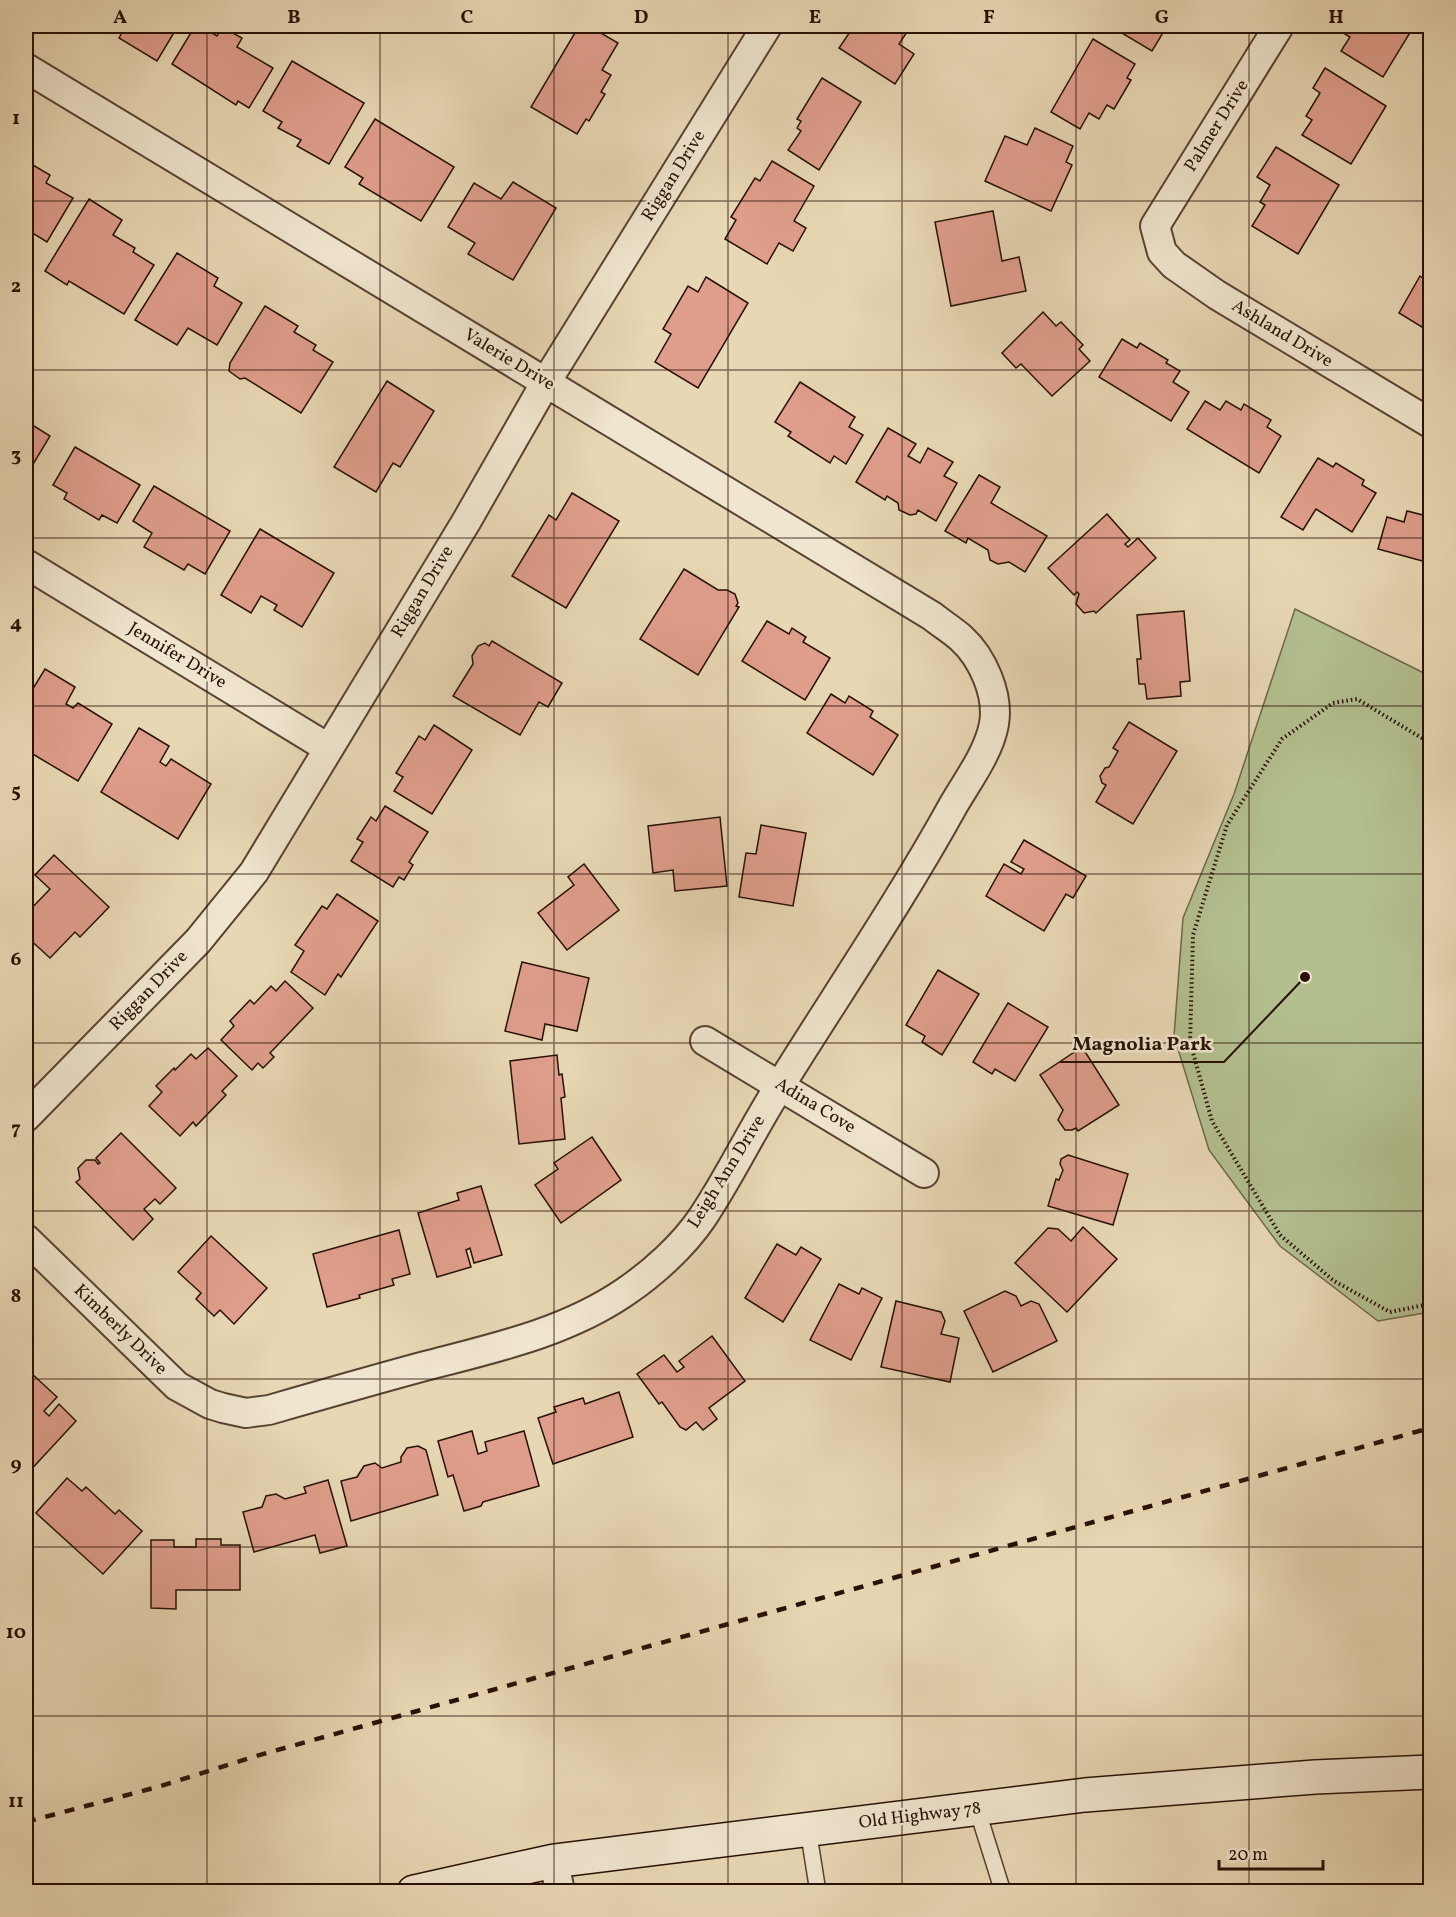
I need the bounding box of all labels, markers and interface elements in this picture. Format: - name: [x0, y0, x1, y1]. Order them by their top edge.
- text: A: [113, 4, 127, 32]
- text: B: [287, 4, 301, 32]
- text: C: [461, 4, 474, 32]
- text: D: [634, 4, 648, 32]
- text: E: [809, 4, 821, 32]
- text: F: [983, 4, 995, 32]
- text: G: [1155, 4, 1169, 32]
- text: H: [1328, 4, 1344, 32]
- street label: Palmer Drive: [1179, 75, 1255, 177]
- text: 1: [12, 105, 20, 133]
- street label: Riggan Drive: [636, 126, 712, 226]
- text: 2: [11, 273, 21, 301]
- street label: Ashland Drive: [1227, 294, 1337, 374]
- street label: Valerie Drive: [459, 323, 559, 397]
- text: 3: [11, 442, 21, 470]
- street label: Riggan Drive: [386, 541, 460, 643]
- text: 4: [10, 610, 22, 638]
- street label: Jennifer Drive: [123, 617, 231, 695]
- text: 5: [11, 778, 21, 806]
- street label: Riggan Drive: [104, 945, 194, 1037]
- text: 6: [11, 946, 22, 974]
- callout: Magnolia Park: [1060, 1024, 1224, 1062]
- text: Magnolia Park: [1072, 1031, 1212, 1059]
- street label: Adina Cove: [770, 1072, 860, 1140]
- street label: Leigh Ann Drive: [682, 1111, 772, 1233]
- text: 7: [11, 1115, 21, 1143]
- street label: Kimberly Drive: [68, 1279, 172, 1381]
- text: 8: [11, 1283, 21, 1311]
- text: 9: [10, 1451, 22, 1479]
- text: 10: [6, 1619, 26, 1647]
- text: 11: [8, 1788, 24, 1816]
- street label: Old Highway 78: [857, 1796, 983, 1836]
- scale bar: [1219, 1833, 1322, 1871]
- text: 20 m: [1228, 1843, 1268, 1868]

